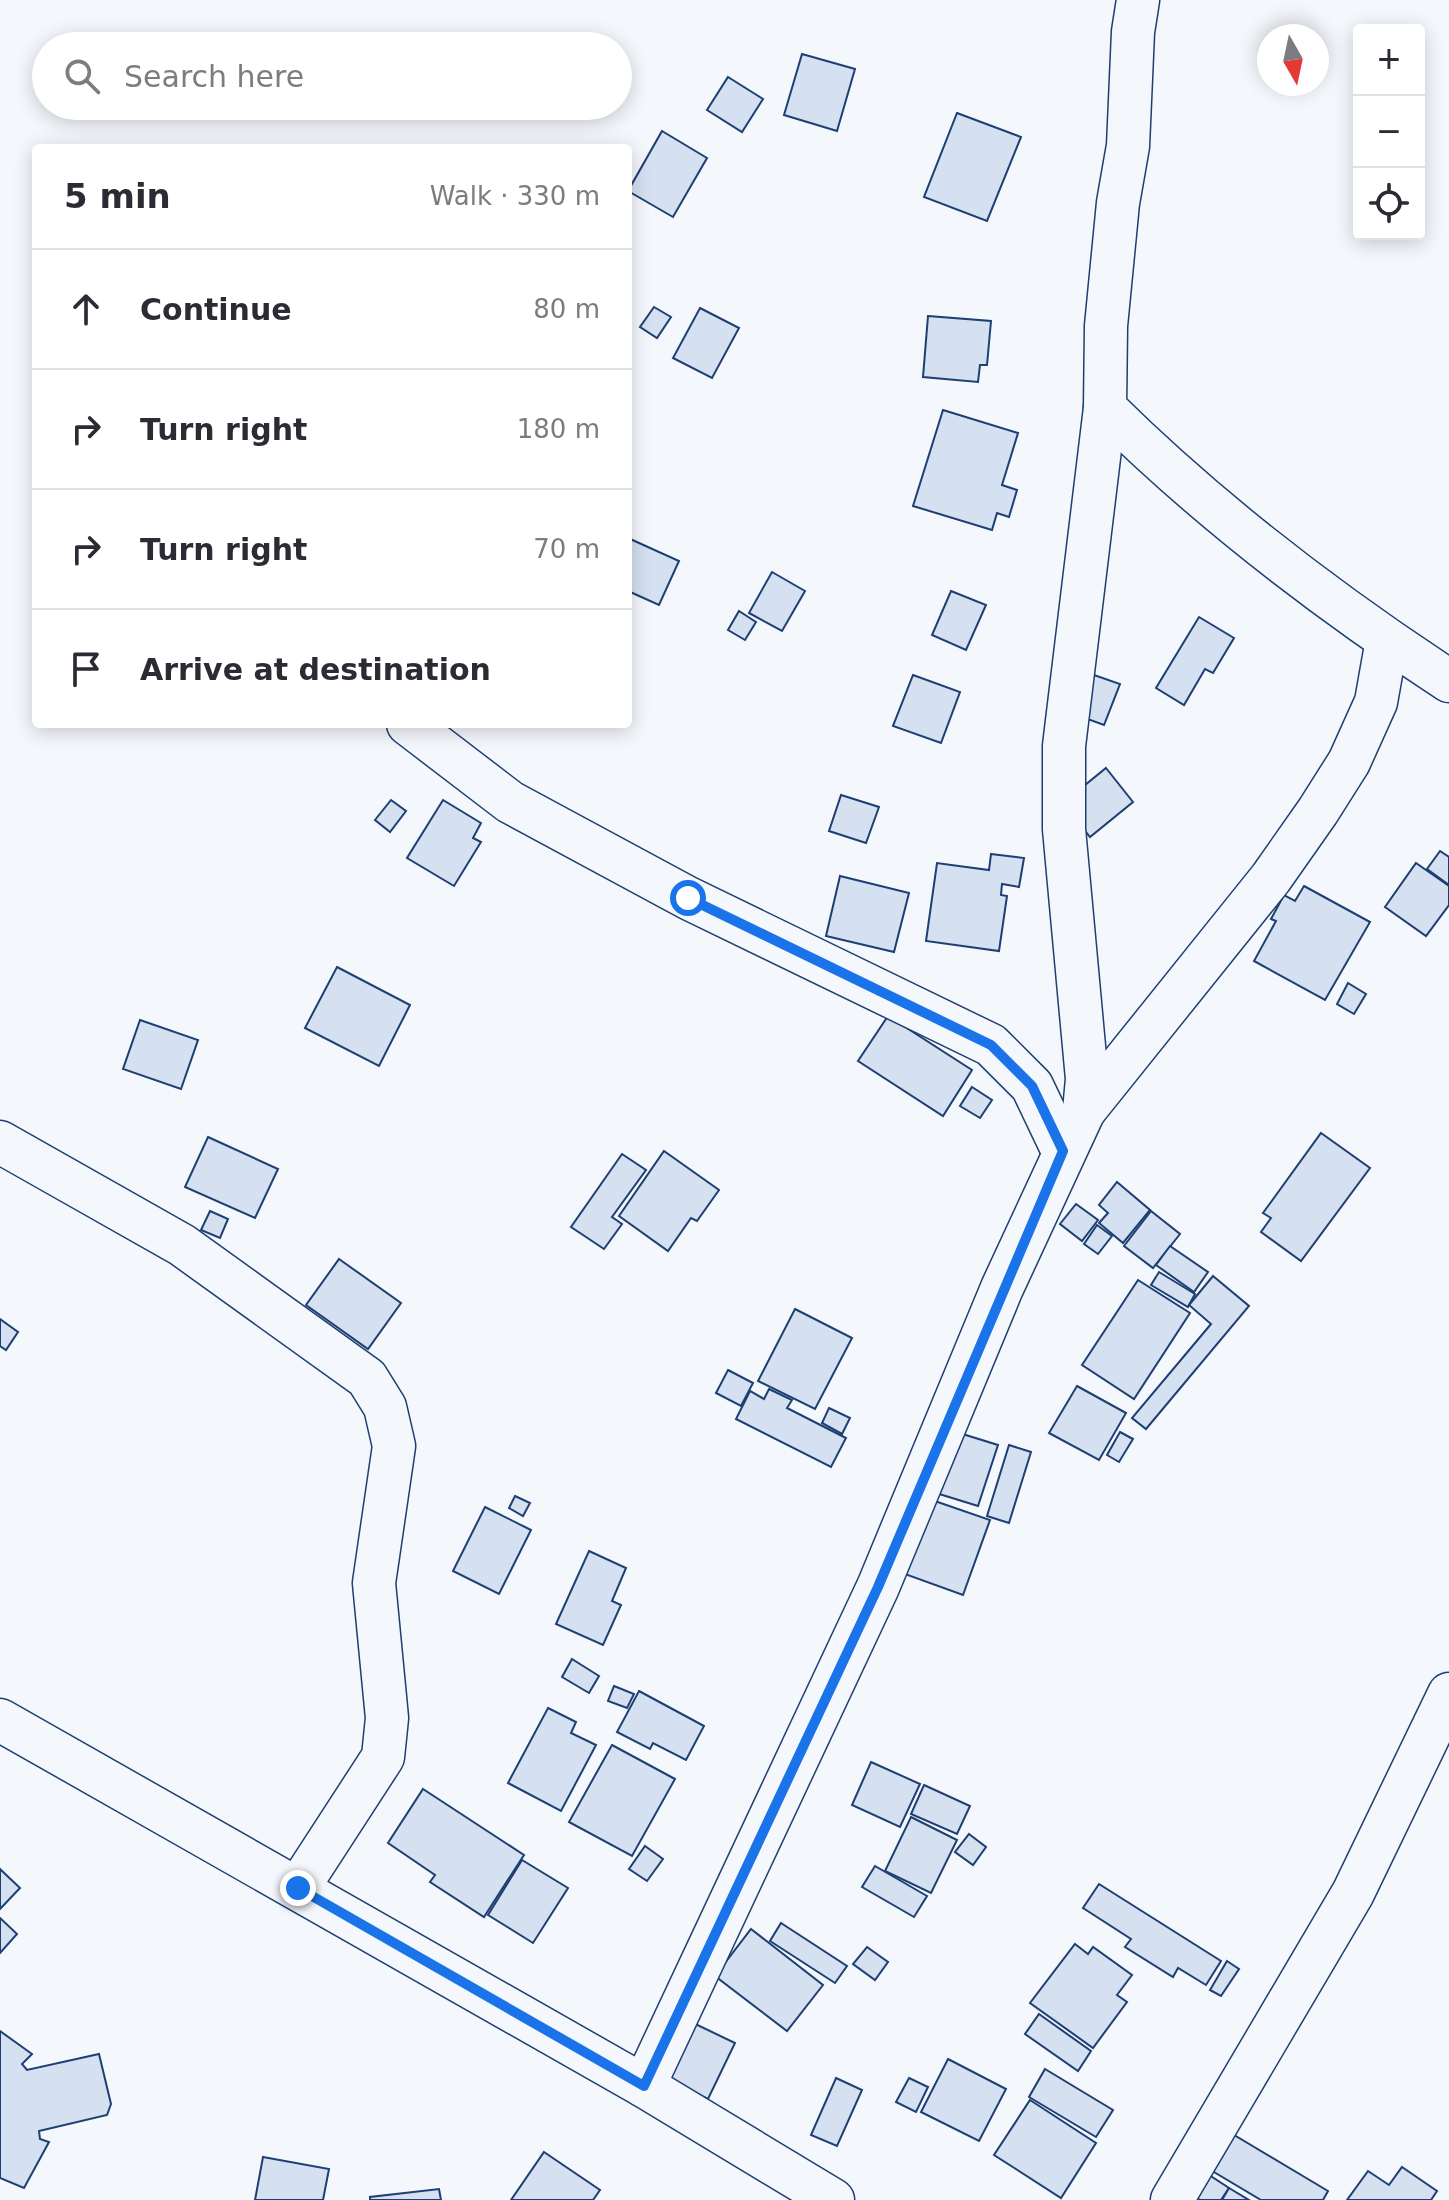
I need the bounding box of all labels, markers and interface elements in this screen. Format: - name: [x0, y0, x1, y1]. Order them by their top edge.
- north arrow: [1257, 24, 1329, 96]
- map controls: [1353, 24, 1425, 240]
- button: +: [1353, 24, 1425, 96]
- search box: [32, 32, 632, 120]
- icon: search: [60, 54, 104, 98]
- text: Search here: [124, 59, 304, 94]
- button: −: [1353, 96, 1425, 168]
- button: locate: [1353, 168, 1425, 240]
- text: 5 min: [64, 176, 171, 216]
- text: Walk · 330 m: [430, 181, 600, 211]
- icon: ahead: [64, 287, 108, 331]
- text: Continue: [140, 292, 292, 327]
- text: 80 m: [533, 294, 600, 324]
- icon: right: [64, 407, 108, 451]
- text: Turn right: [140, 412, 307, 447]
- text: 180 m: [517, 414, 600, 444]
- icon: right: [64, 527, 108, 571]
- text: Turn right: [140, 532, 307, 567]
- text: 70 m: [533, 534, 600, 564]
- icon: arrive: [64, 647, 108, 691]
- text: Arrive at destination: [140, 652, 491, 687]
- route start: [670, 880, 706, 916]
- route end: [280, 1870, 316, 1906]

